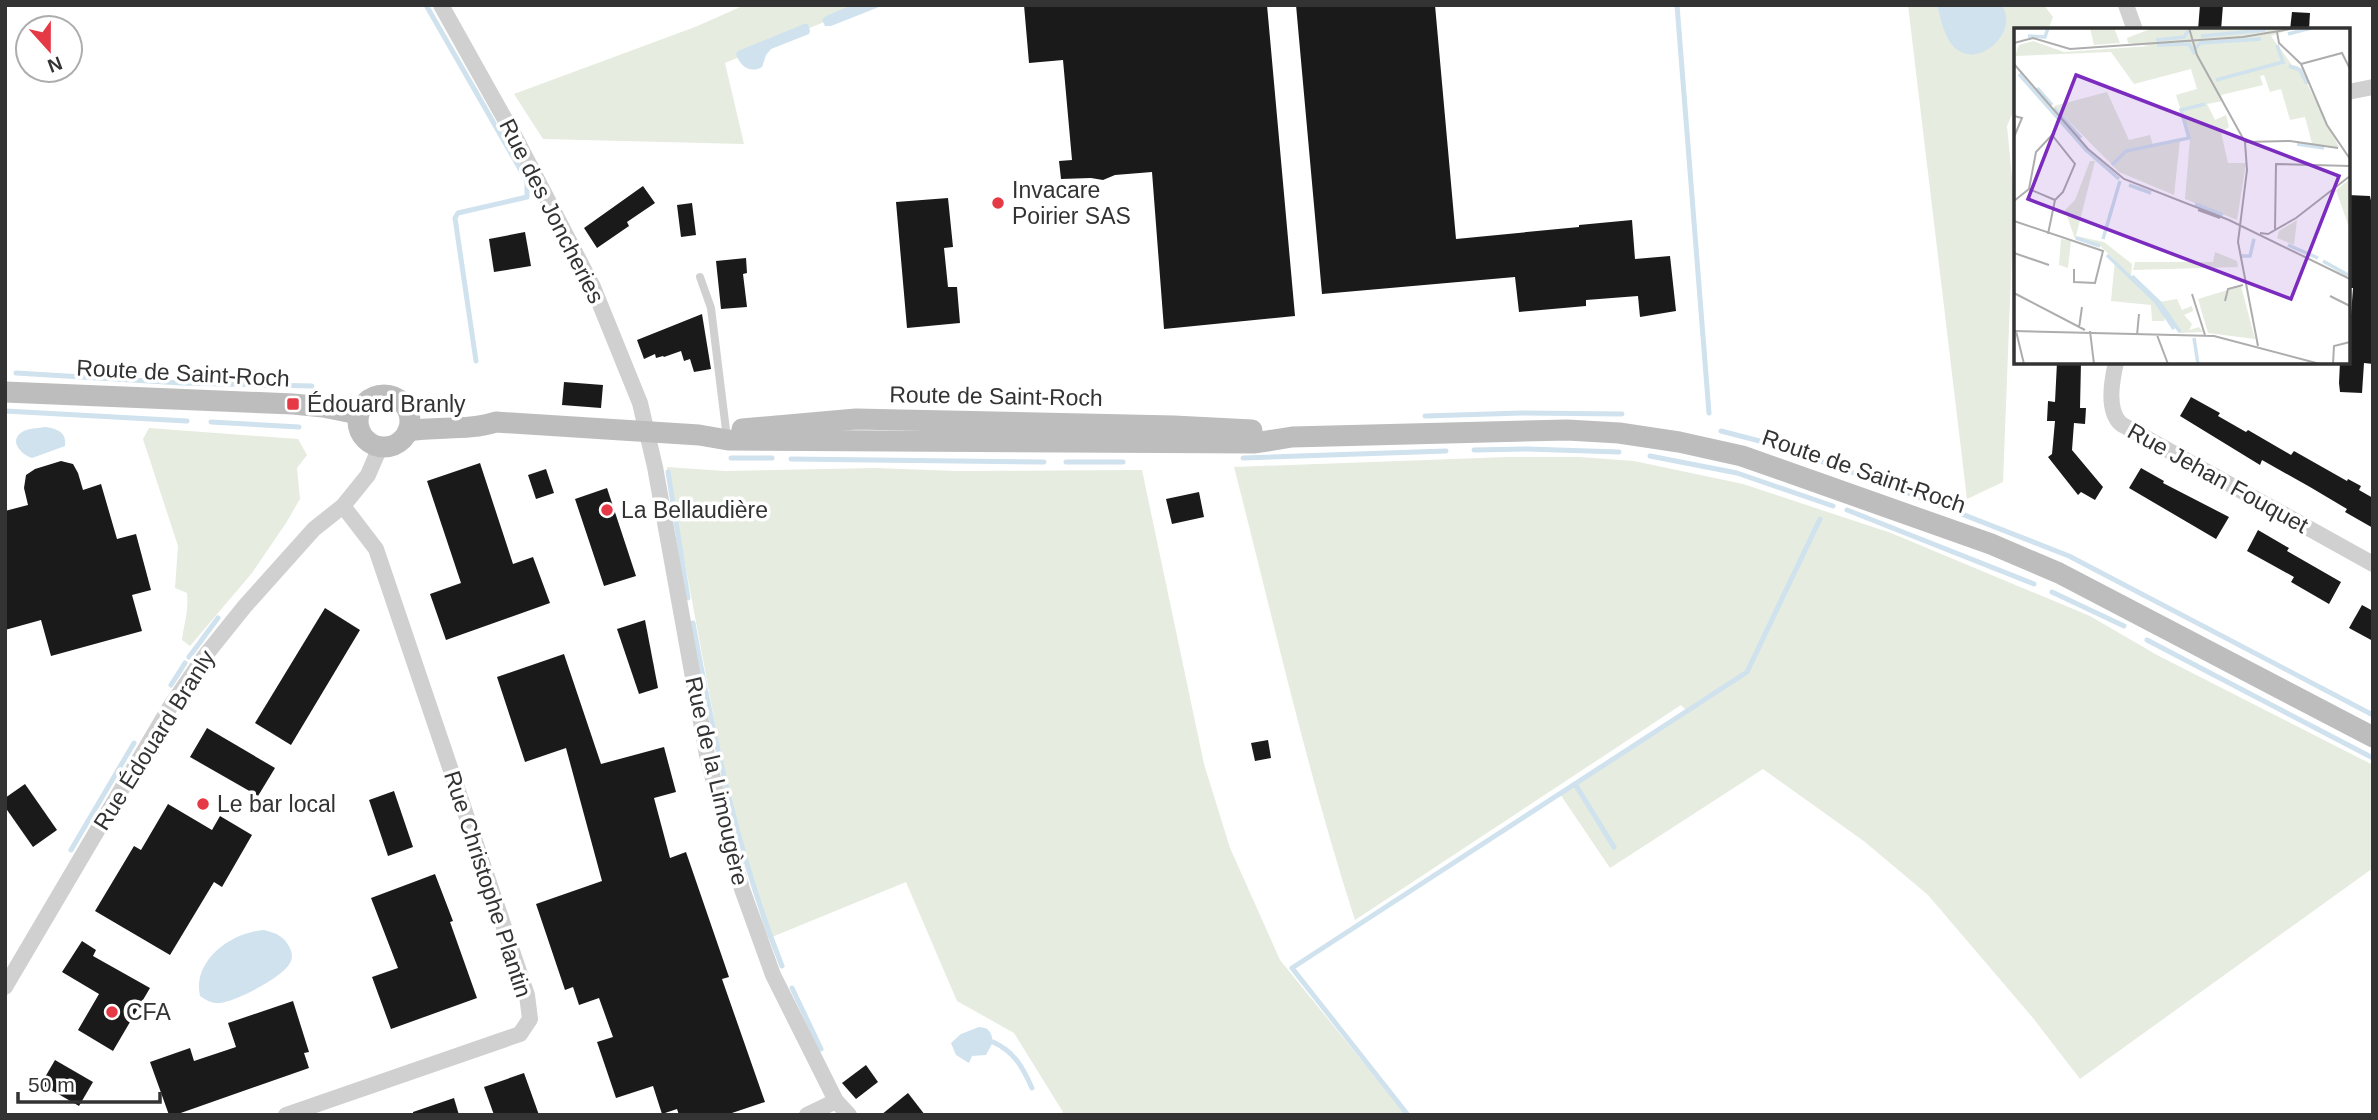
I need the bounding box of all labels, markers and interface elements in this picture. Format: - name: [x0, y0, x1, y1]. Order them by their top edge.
- north arrow: [14, 14, 84, 84]
- inset map: [2014, 28, 2350, 364]
- text: N: [45, 52, 65, 77]
- street label: Rue des Joncheries: [494, 115, 610, 307]
- place label: Invacare Poirier SAS: [1012, 177, 1131, 229]
- marker: Invacare Poirier SAS: [990, 195, 1006, 211]
- street label: Route de Saint-Roch: [76, 354, 290, 392]
- street label: Route de Saint-Roch: [889, 381, 1103, 411]
- place label: Édouard Branly: [307, 391, 466, 417]
- marker: Édouard Branly: [285, 396, 301, 412]
- street label: Rue Jehan Fouquet: [2123, 418, 2313, 539]
- street label: Route de Saint-Roch: [1759, 424, 1969, 518]
- place label: La Bellaudière: [621, 497, 768, 523]
- marker: La Bellaudière: [599, 502, 615, 518]
- street label: Rue Édouard Branly: [88, 645, 220, 835]
- street label: Rue de la Limougère: [680, 674, 754, 888]
- street label: Rue Christophe Plantin: [439, 768, 537, 1000]
- place label: Le bar local: [217, 791, 336, 817]
- marker: Le bar local: [195, 796, 211, 812]
- place label: CFA: [126, 999, 171, 1025]
- marker: CFA: [104, 1004, 120, 1020]
- scale bar: [18, 1060, 159, 1104]
- text: 50 m: [28, 1073, 75, 1096]

